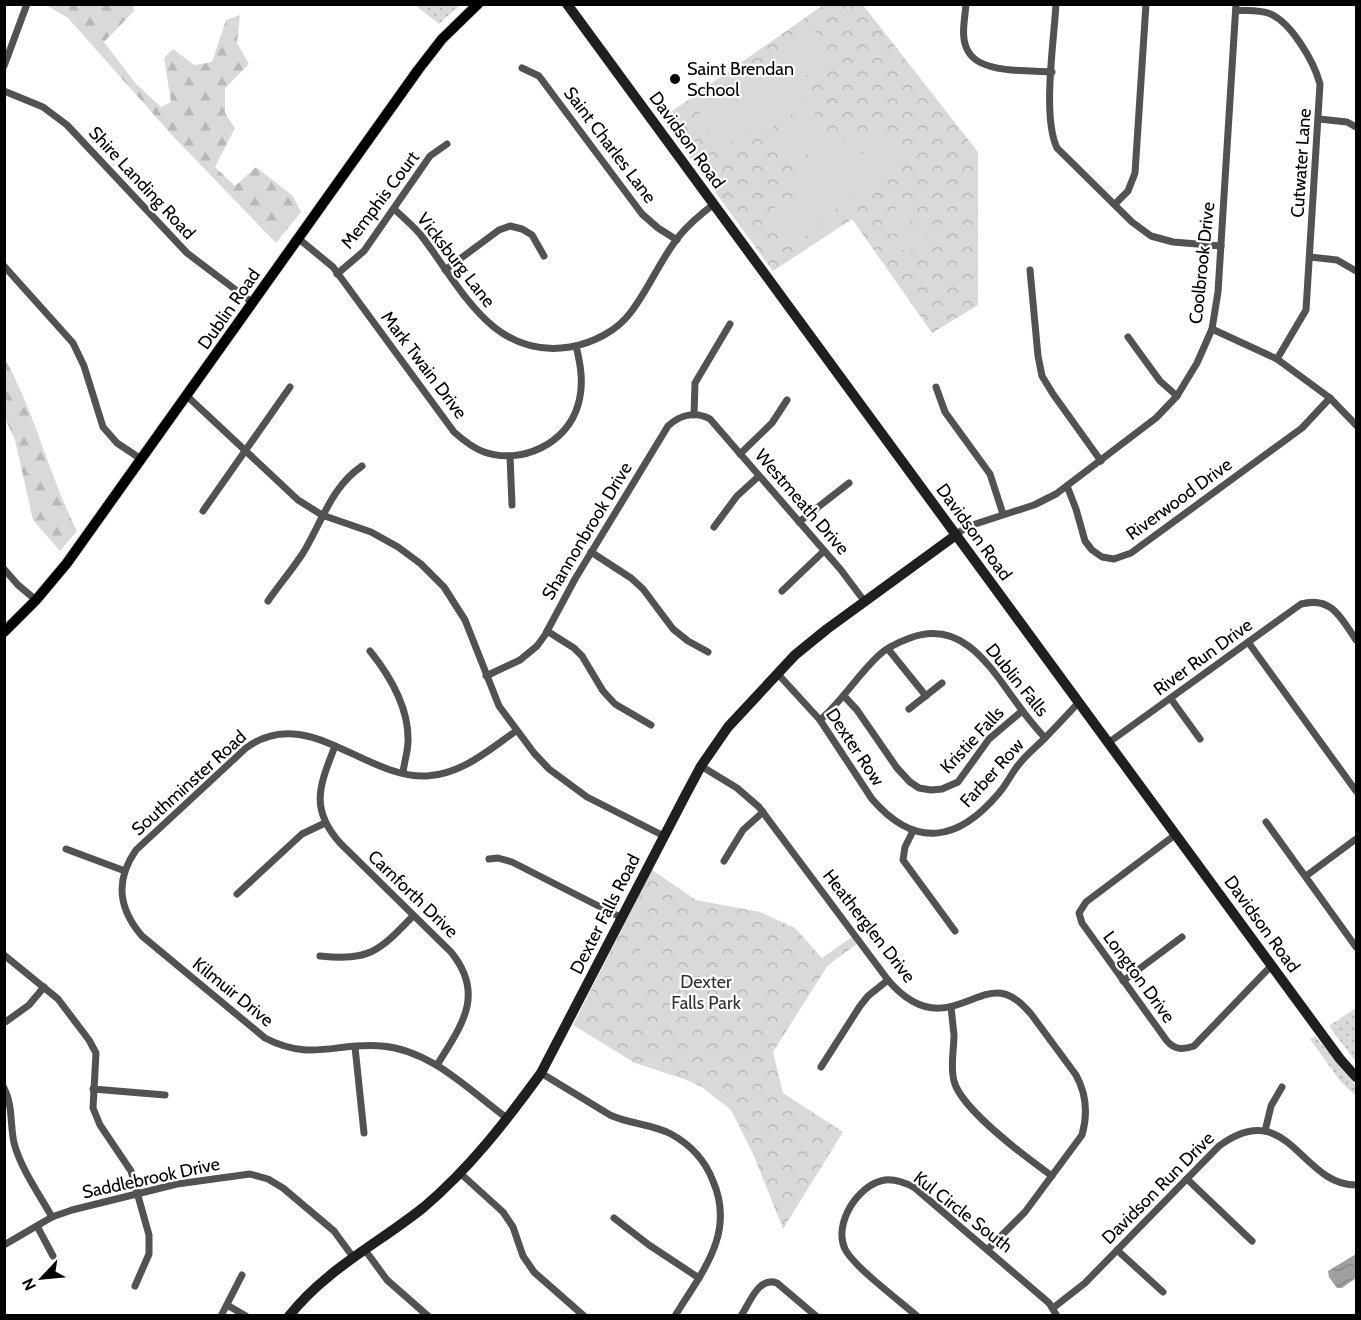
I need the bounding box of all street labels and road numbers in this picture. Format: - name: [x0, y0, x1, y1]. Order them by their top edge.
- street label: Saint Charles Lane: [559, 82, 661, 208]
- street label: Davidson Road: [644, 87, 730, 193]
- street label: Cutwater Lane: [1286, 108, 1316, 218]
- street label: Shire Landing Road: [84, 122, 200, 244]
- street label: Memphis Court: [336, 147, 424, 253]
- street label: Coolbrook Drive: [1185, 201, 1219, 325]
- street label: Vicksburg Lane: [412, 208, 500, 312]
- street label: Dublin Road: [193, 264, 265, 354]
- street label: Mark Twain Drive: [376, 307, 472, 423]
- street label: Westmeath Drive: [750, 445, 854, 559]
- street label: Riverwood Drive: [1122, 453, 1236, 545]
- street label: Shannonbrook Drive: [537, 458, 637, 604]
- street label: Davidson Road: [931, 479, 1017, 585]
- street label: River Run Drive: [1149, 614, 1257, 700]
- street label: Dublin Falls: [981, 639, 1053, 721]
- street label: Kristie Falls: [936, 702, 1008, 778]
- street label: Dexter Row: [821, 704, 889, 790]
- street label: Southminster Road: [127, 726, 251, 840]
- street label: Farber Row: [955, 734, 1029, 812]
- street label: Carnforth Drive: [363, 845, 463, 943]
- street label: Dexter Falls Road: [565, 850, 645, 978]
- street label: Heatherglen Drive: [818, 865, 920, 987]
- street label: Davidson Road: [1219, 871, 1305, 977]
- street label: Longton Drive: [1098, 927, 1180, 1027]
- street label: Kilmuir Drive: [188, 953, 278, 1031]
- street label: Davidson Run Drive: [1097, 1127, 1219, 1249]
- street label: Saddlebrook Drive: [80, 1153, 222, 1203]
- street label: Kul Circle South: [909, 1166, 1017, 1258]

